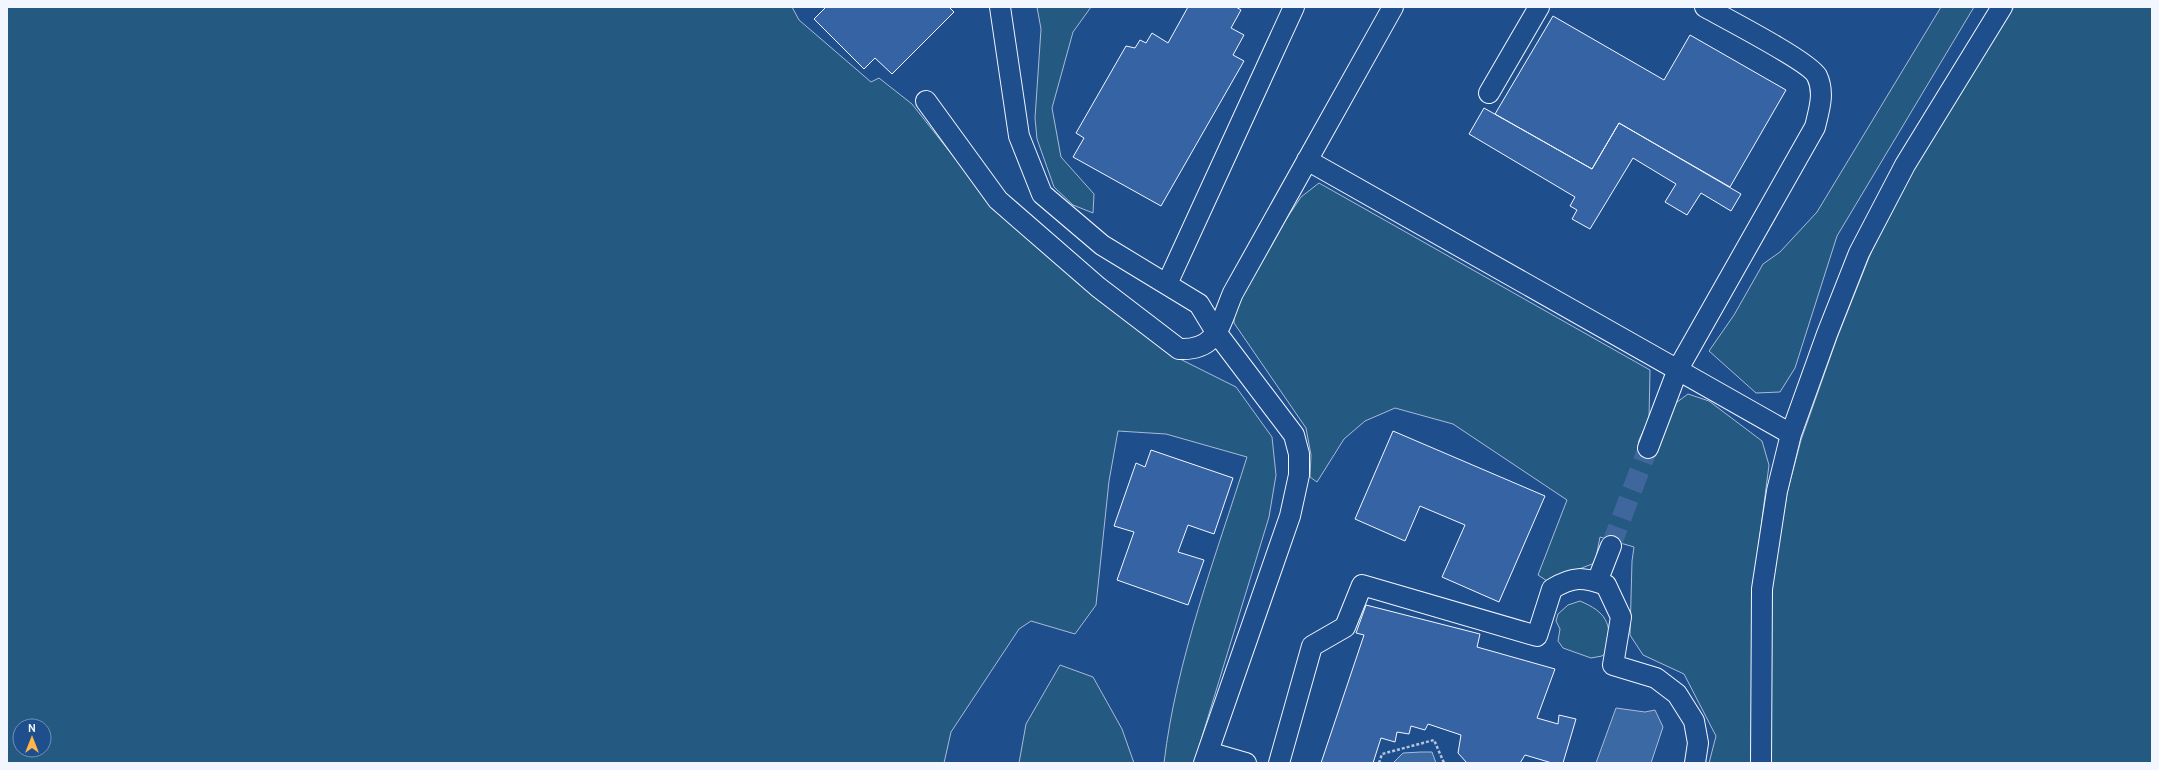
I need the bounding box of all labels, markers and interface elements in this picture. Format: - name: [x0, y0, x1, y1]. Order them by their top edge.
- north arrow: [12, 718, 52, 758]
- text: N: [28, 721, 36, 735]

